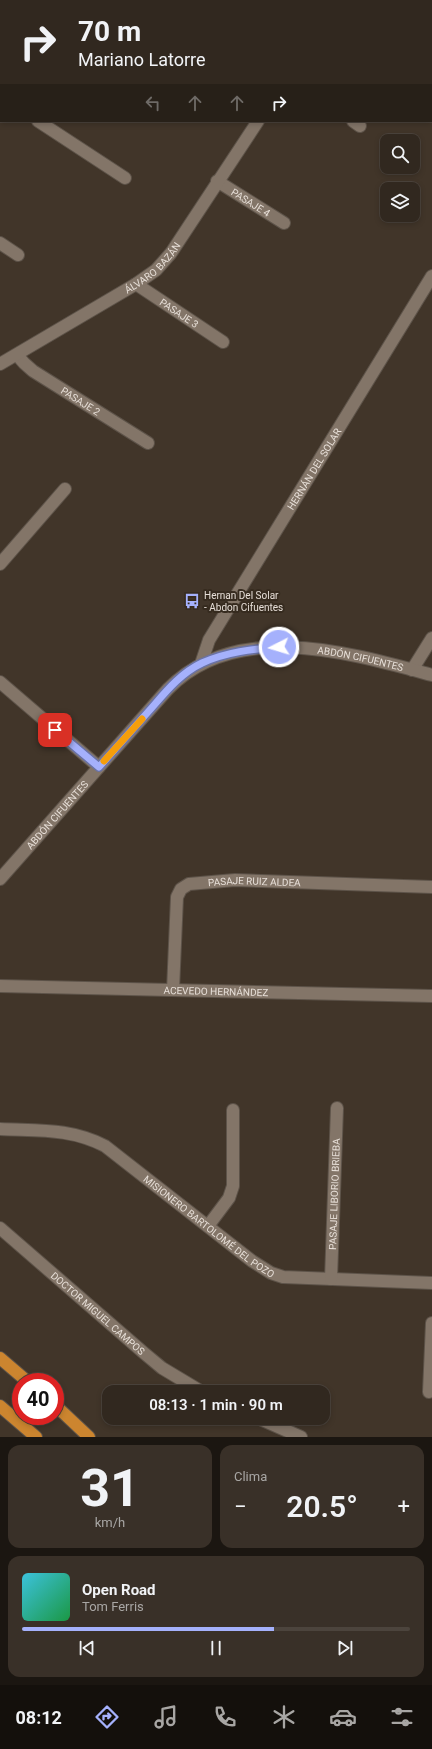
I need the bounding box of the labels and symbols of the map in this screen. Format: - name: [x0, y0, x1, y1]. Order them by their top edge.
- street label: PASAJE 4: [229, 186, 272, 219]
- street label: ÁLVARO BAZÁN: [122, 240, 183, 296]
- street label: PASAJE 3: [158, 296, 200, 330]
- street label: PASAJE 2: [59, 385, 102, 418]
- street label: HERNÁN DEL SOLAR: [285, 426, 343, 512]
- place label: Hernan Del Solar - Abdon Cifuentes: [204, 590, 283, 613]
- bus stop icon: Hernan Del Solar - Abdon Cifuentes: [183, 592, 201, 610]
- position arrow: [258, 626, 300, 668]
- street label: ABDÓN CIFUENTES: [317, 645, 404, 673]
- pin: [38, 713, 72, 747]
- street label: ABDÓN CIFUENTES: [24, 778, 90, 851]
- street label: PASAJE RUIZ ALDEA: [208, 875, 301, 888]
- street label: ACEVEDO HERNÁNDEZ: [163, 985, 268, 998]
- street label: PASAJE LIBORIO BRIEBA: [327, 1138, 342, 1250]
- street label: MISIONERO BARTOLOMÉ DEL POZO: [141, 1173, 277, 1280]
- street label: DOCTOR MIGUEL CAMPOS: [49, 1270, 147, 1357]
- speed limit sign: 40: [12, 1373, 64, 1425]

